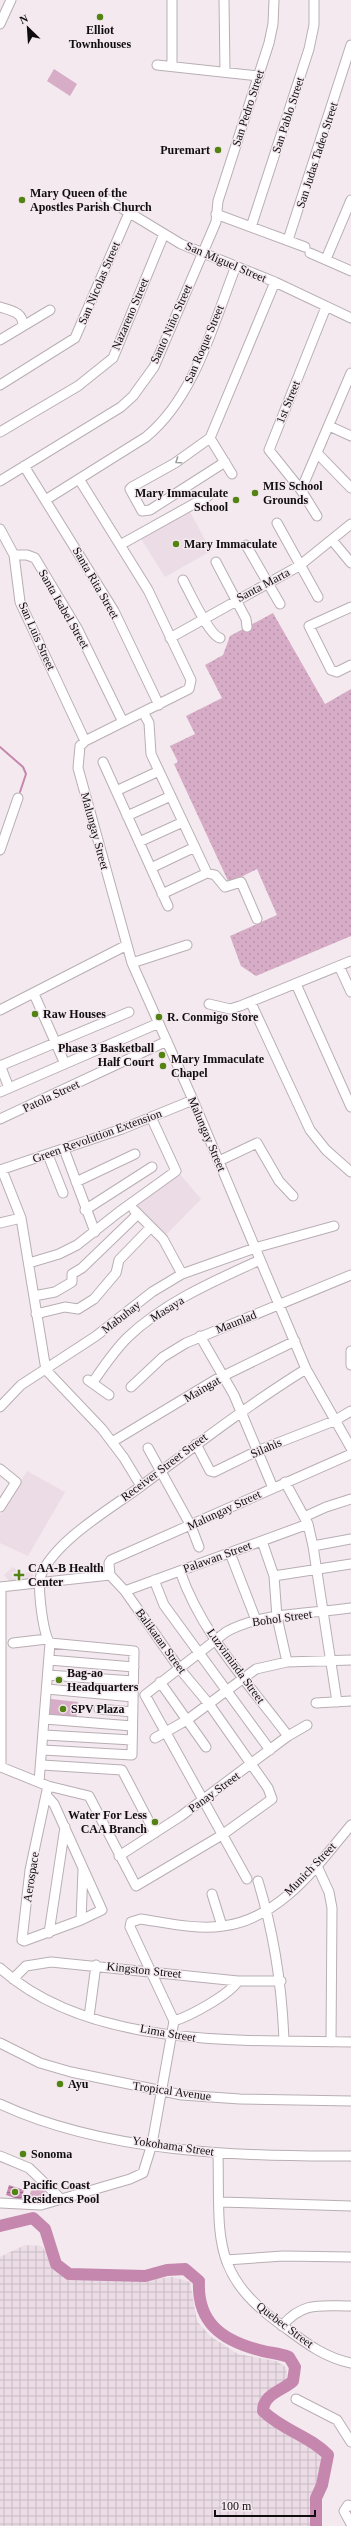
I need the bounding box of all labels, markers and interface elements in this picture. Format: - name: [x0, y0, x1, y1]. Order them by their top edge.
- north arrow: [8, 8, 48, 48]
- text: N: [18, 12, 30, 26]
- marker: Elliot Townhouses: [95, 12, 105, 22]
- place label: Elliot Townhouses: [69, 23, 131, 51]
- street label: San Pedro Street: [229, 67, 267, 148]
- street label: San Pablo Street: [269, 74, 307, 155]
- street label: San Judas Tadeo Street: [293, 100, 341, 210]
- place label: Puremart: [160, 143, 210, 157]
- marker: Puremart: [213, 145, 223, 155]
- place label: Mary Queen of the Apostles Parish Church: [30, 186, 152, 214]
- marker: Mary Queen of the Apostles Parish Church: [17, 195, 27, 205]
- street label: San Nicolas Street: [75, 239, 123, 327]
- street label: San Miguel Street: [183, 239, 269, 286]
- street label: Nazareno Street: [109, 275, 152, 352]
- street label: Santo Niño Street: [147, 282, 195, 366]
- street label: San Roque Street: [181, 302, 227, 385]
- street label: 1st Street: [273, 378, 303, 425]
- one-way arrow: [176, 456, 183, 463]
- place label: MIS School Grounds: [263, 479, 323, 507]
- place label: Mary Immaculate School: [135, 486, 229, 514]
- marker: MIS School Grounds: [250, 488, 260, 498]
- marker: Mary Immaculate School: [231, 495, 241, 505]
- place label: Mary Immaculate: [184, 537, 278, 551]
- marker: Mary Immaculate: [171, 539, 181, 549]
- street label: Santa Rita Street: [70, 545, 123, 622]
- street label: Santa Marta: [234, 565, 293, 605]
- street label: Santa Isabel Street: [36, 567, 93, 652]
- street label: San Luis Street: [16, 600, 59, 673]
- street label: Malungay Street: [78, 791, 112, 872]
- place label: Raw Houses: [43, 1007, 106, 1021]
- marker: Raw Houses: [30, 1009, 40, 1019]
- place label: R. Conmigo Store: [167, 1010, 259, 1024]
- marker: R. Conmigo Store: [154, 1012, 164, 1022]
- place label: Phase 3 Basketball Half Court: [58, 1041, 155, 1069]
- marker: Phase 3 Basketball Half Court: [157, 1050, 167, 1060]
- place label: Mary Immaculate Chapel: [171, 1052, 265, 1080]
- marker: Mary Immaculate Chapel: [158, 1061, 168, 1071]
- street label: Patola Street: [20, 1076, 82, 1115]
- street label: Malungay Street: [185, 1095, 229, 1174]
- street label: Green Revolution Extension: [30, 1106, 164, 1166]
- street label: Masaya: [147, 1293, 187, 1325]
- street label: Mabuhay: [99, 1298, 143, 1336]
- street label: Maunlad: [214, 1308, 258, 1336]
- street label: Maingat: [181, 1373, 223, 1405]
- street label: Receiver Street Street: [118, 1430, 211, 1504]
- street label: Silahis: [248, 1435, 284, 1461]
- street label: Malungay Street: [185, 1487, 264, 1533]
- street label: Palawan Street: [181, 1538, 254, 1576]
- place label: CAA-B Health Center: [28, 1561, 104, 1589]
- marker: CAA-B Health Center: [13, 1569, 25, 1581]
- street label: Balikatan Street: [133, 1606, 190, 1677]
- street label: Bohol Street: [251, 1607, 314, 1629]
- street label: Luzviminda Street: [204, 1626, 268, 1707]
- place label: Bag-ao Headquarters: [67, 1666, 139, 1694]
- marker: Bag-ao Headquarters: [54, 1675, 64, 1685]
- place label: SPV Plaza: [71, 1702, 124, 1716]
- marker: SPV Plaza: [58, 1704, 68, 1714]
- street label: Panay Street: [185, 1768, 243, 1815]
- place label: Water For Less CAA Branch: [68, 1808, 147, 1836]
- marker: Water For Less CAA Branch: [150, 1817, 160, 1827]
- street label: Munich Street: [281, 1839, 339, 1898]
- street label: Aerospace: [20, 1851, 42, 1903]
- street label: Kingston Street: [106, 1959, 183, 1981]
- street label: Lima Street: [139, 2021, 198, 2045]
- place label: Ayu: [68, 2077, 89, 2091]
- marker: Ayu: [55, 2079, 65, 2089]
- street label: Tropical Avenue: [132, 2079, 212, 2103]
- street label: Yokohama Street: [131, 2133, 215, 2159]
- place label: Sonoma: [31, 2147, 72, 2161]
- marker: Sonoma: [18, 2149, 28, 2159]
- place label: Pacific Coast Residencs Pool: [23, 2178, 100, 2206]
- marker: Pacific Coast Residencs Pool: [10, 2187, 20, 2197]
- street label: Quebec Street: [254, 2299, 317, 2351]
- scale bar: [215, 2492, 315, 2518]
- text: 100 m: [221, 2499, 252, 2513]

